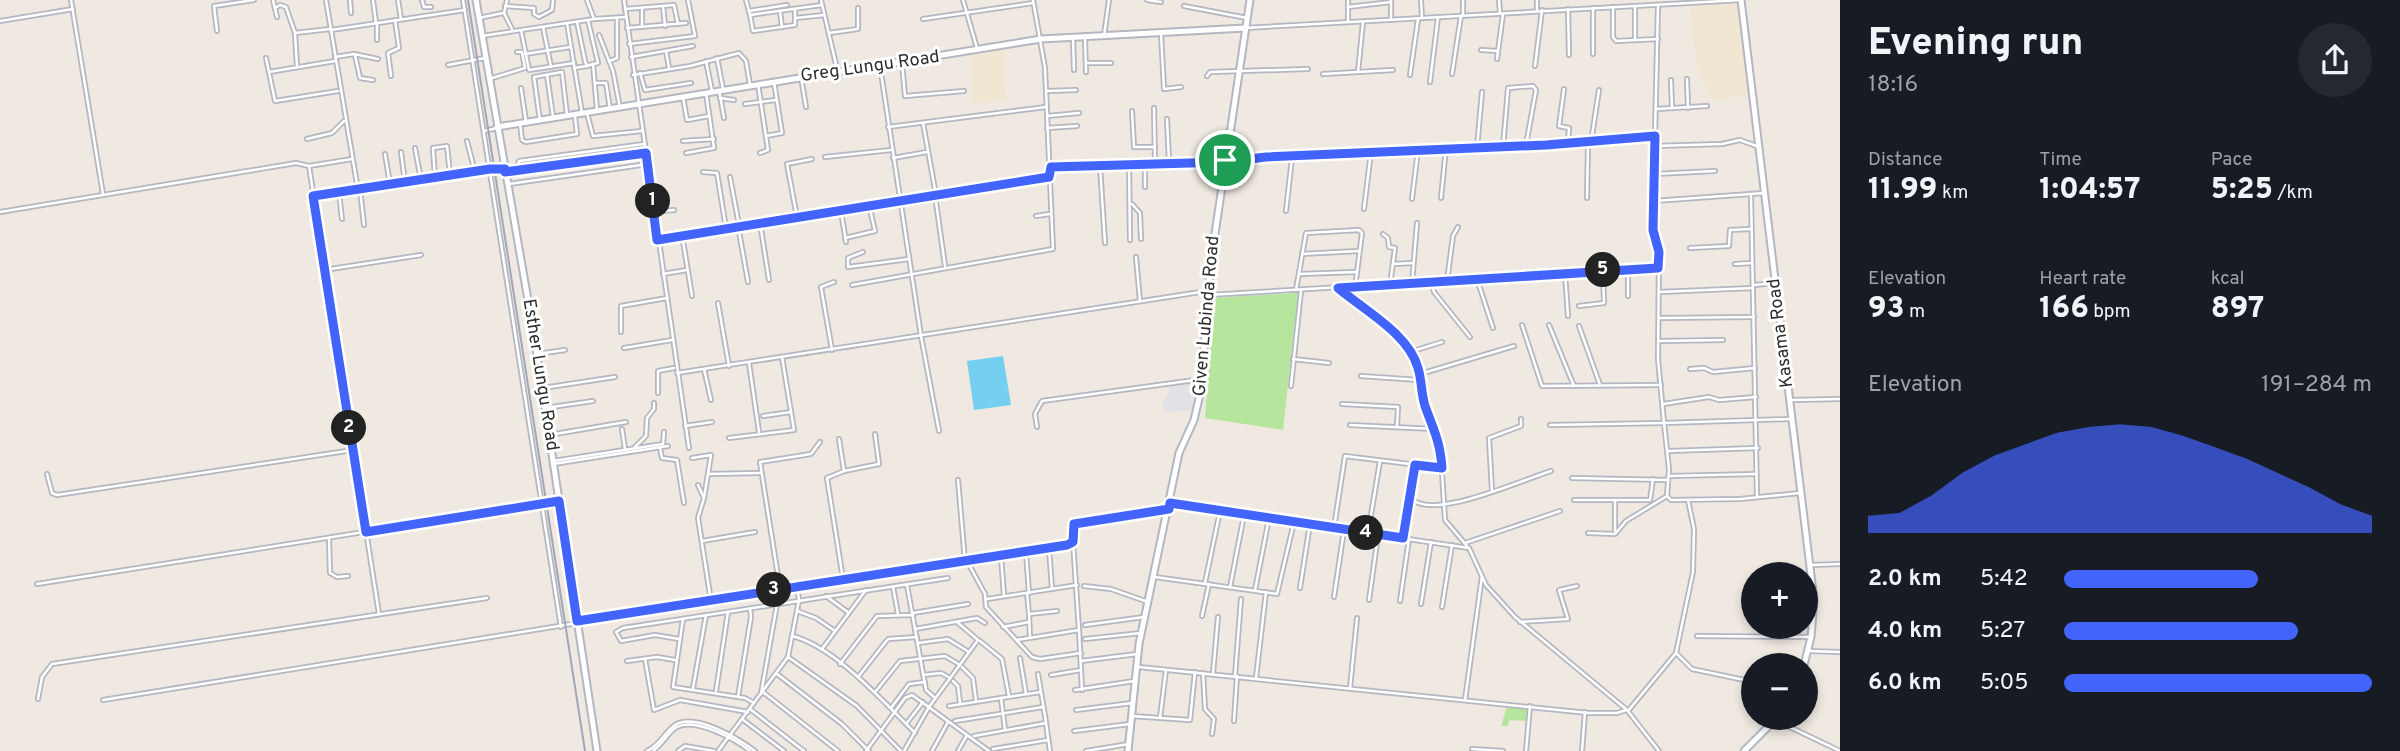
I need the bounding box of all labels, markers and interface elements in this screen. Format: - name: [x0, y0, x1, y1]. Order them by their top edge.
- text: Evening run: [1868, 20, 2083, 69]
- button: share: [2298, 23, 2372, 97]
- street label: Greg Lungu Road: [799, 46, 941, 88]
- text: 18:16: [1868, 71, 1918, 100]
- pin: [1195, 130, 1255, 190]
- icon: arrive: [1206, 141, 1244, 179]
- text: Distance: [1868, 148, 1943, 172]
- text: Time: [2039, 148, 2082, 172]
- text: Pace: [2211, 148, 2252, 172]
- text: 11.99: [1868, 172, 1937, 209]
- text: 1:04:57: [2039, 172, 2141, 209]
- text: 5:25: [2211, 172, 2273, 209]
- text: km: [1937, 181, 1968, 205]
- text: /km: [2273, 181, 2313, 205]
- pin: 1: [636, 184, 670, 218]
- text: 1: [649, 188, 656, 212]
- street label: Given Lubinda Road: [1189, 235, 1225, 397]
- pin: 5: [1586, 252, 1620, 288]
- text: 5: [1597, 257, 1608, 281]
- text: Elevation: [1868, 267, 1946, 291]
- text: Heart rate: [2039, 267, 2126, 291]
- text: kcal: [2211, 267, 2244, 291]
- street label: Kasama Road: [1763, 277, 1799, 389]
- text: 93: [1868, 291, 1905, 328]
- text: 166: [2039, 291, 2089, 328]
- text: 897: [2211, 291, 2264, 328]
- street label: Esther Lungu Road: [517, 297, 563, 453]
- text: m: [1905, 300, 1925, 324]
- text: bpm: [2089, 300, 2131, 324]
- text: Elevation: [1868, 371, 1963, 400]
- text: 191–284 m: [2261, 371, 2372, 400]
- pin: 2: [332, 410, 366, 446]
- text: 2: [343, 415, 354, 439]
- pin: 4: [1348, 516, 1384, 550]
- text: 4: [1359, 520, 1372, 544]
- map controls: [1741, 562, 1818, 730]
- button: +: [1741, 562, 1818, 639]
- text: 2.0 km: [1868, 565, 1942, 594]
- text: 5:42: [1980, 565, 2028, 594]
- pin: 3: [756, 572, 792, 608]
- text: 3: [768, 577, 779, 601]
- text: 4.0 km: [1868, 617, 1942, 646]
- text: 5:27: [1980, 617, 2025, 646]
- button: −: [1741, 653, 1818, 730]
- text: 6.0 km: [1868, 669, 1942, 698]
- text: 5:05: [1980, 669, 2029, 698]

